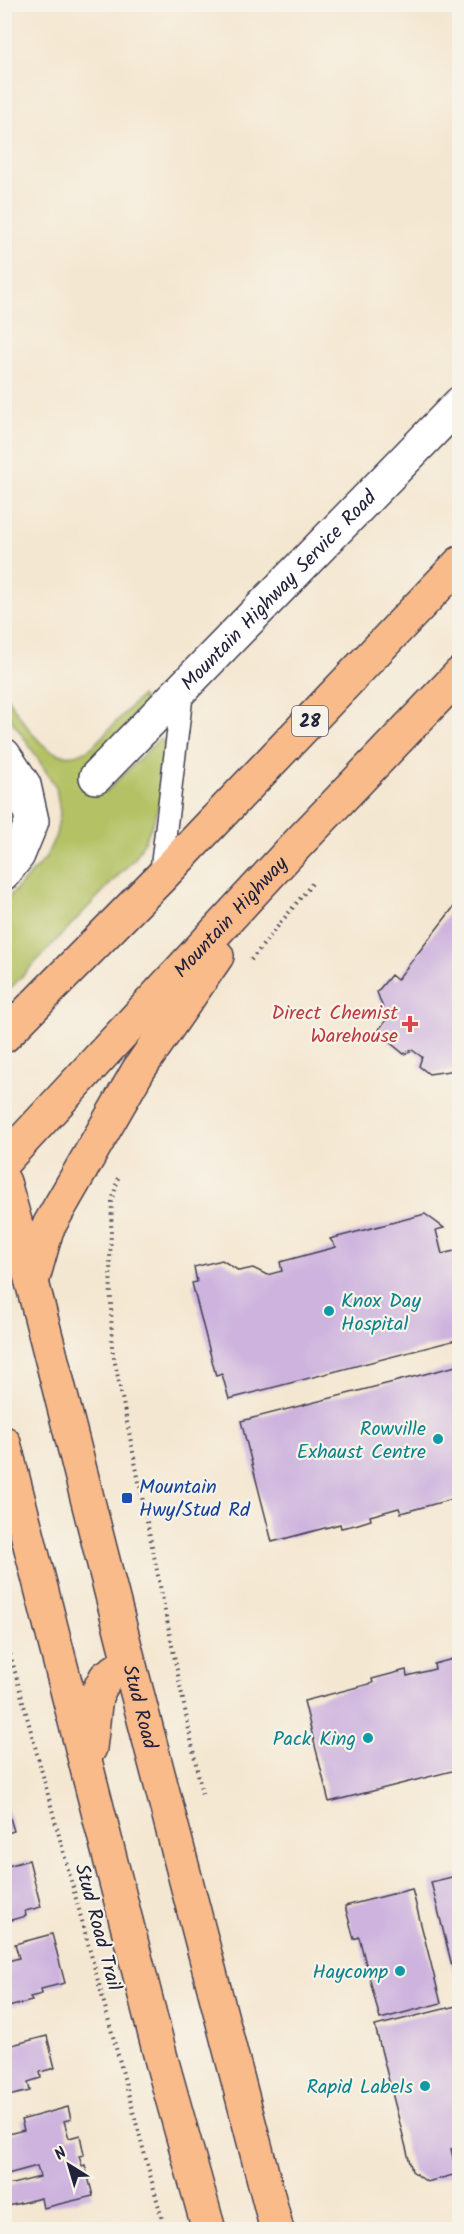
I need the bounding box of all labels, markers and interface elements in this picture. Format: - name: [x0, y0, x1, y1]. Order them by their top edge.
- street label: Mountain Highway Service Road: [174, 483, 386, 699]
- road number: 28: [292, 706, 328, 736]
- street label: Mountain Highway: [167, 849, 297, 986]
- place label: Direct Chemist Warehouse: [271, 998, 398, 1053]
- marker: Direct Chemist Warehouse: [403, 1017, 417, 1031]
- place label: Knox Day Hospital: [341, 1286, 421, 1341]
- marker: Knox Day Hospital: [322, 1304, 336, 1318]
- place label: Rowville Exhaust Centre: [297, 1414, 426, 1469]
- marker: Rowville Exhaust Centre: [431, 1432, 445, 1446]
- place label: Mountain Hwy/Stud Rd: [139, 1472, 251, 1527]
- marker: Mountain Hwy/Stud Rd: [120, 1491, 134, 1505]
- street label: Stud Road: [112, 1661, 165, 1754]
- place label: Pack King: [273, 1724, 356, 1756]
- marker: Pack King: [361, 1731, 375, 1745]
- street label: Stud Road Trail: [65, 1860, 129, 1995]
- place label: Haycomp: [312, 1957, 388, 1989]
- marker: Haycomp: [393, 1964, 407, 1978]
- place label: Rapid Labels: [306, 2072, 413, 2104]
- marker: Rapid Labels: [418, 2079, 432, 2093]
- north arrow: [39, 2135, 99, 2195]
- text: N: [49, 2141, 72, 2167]

